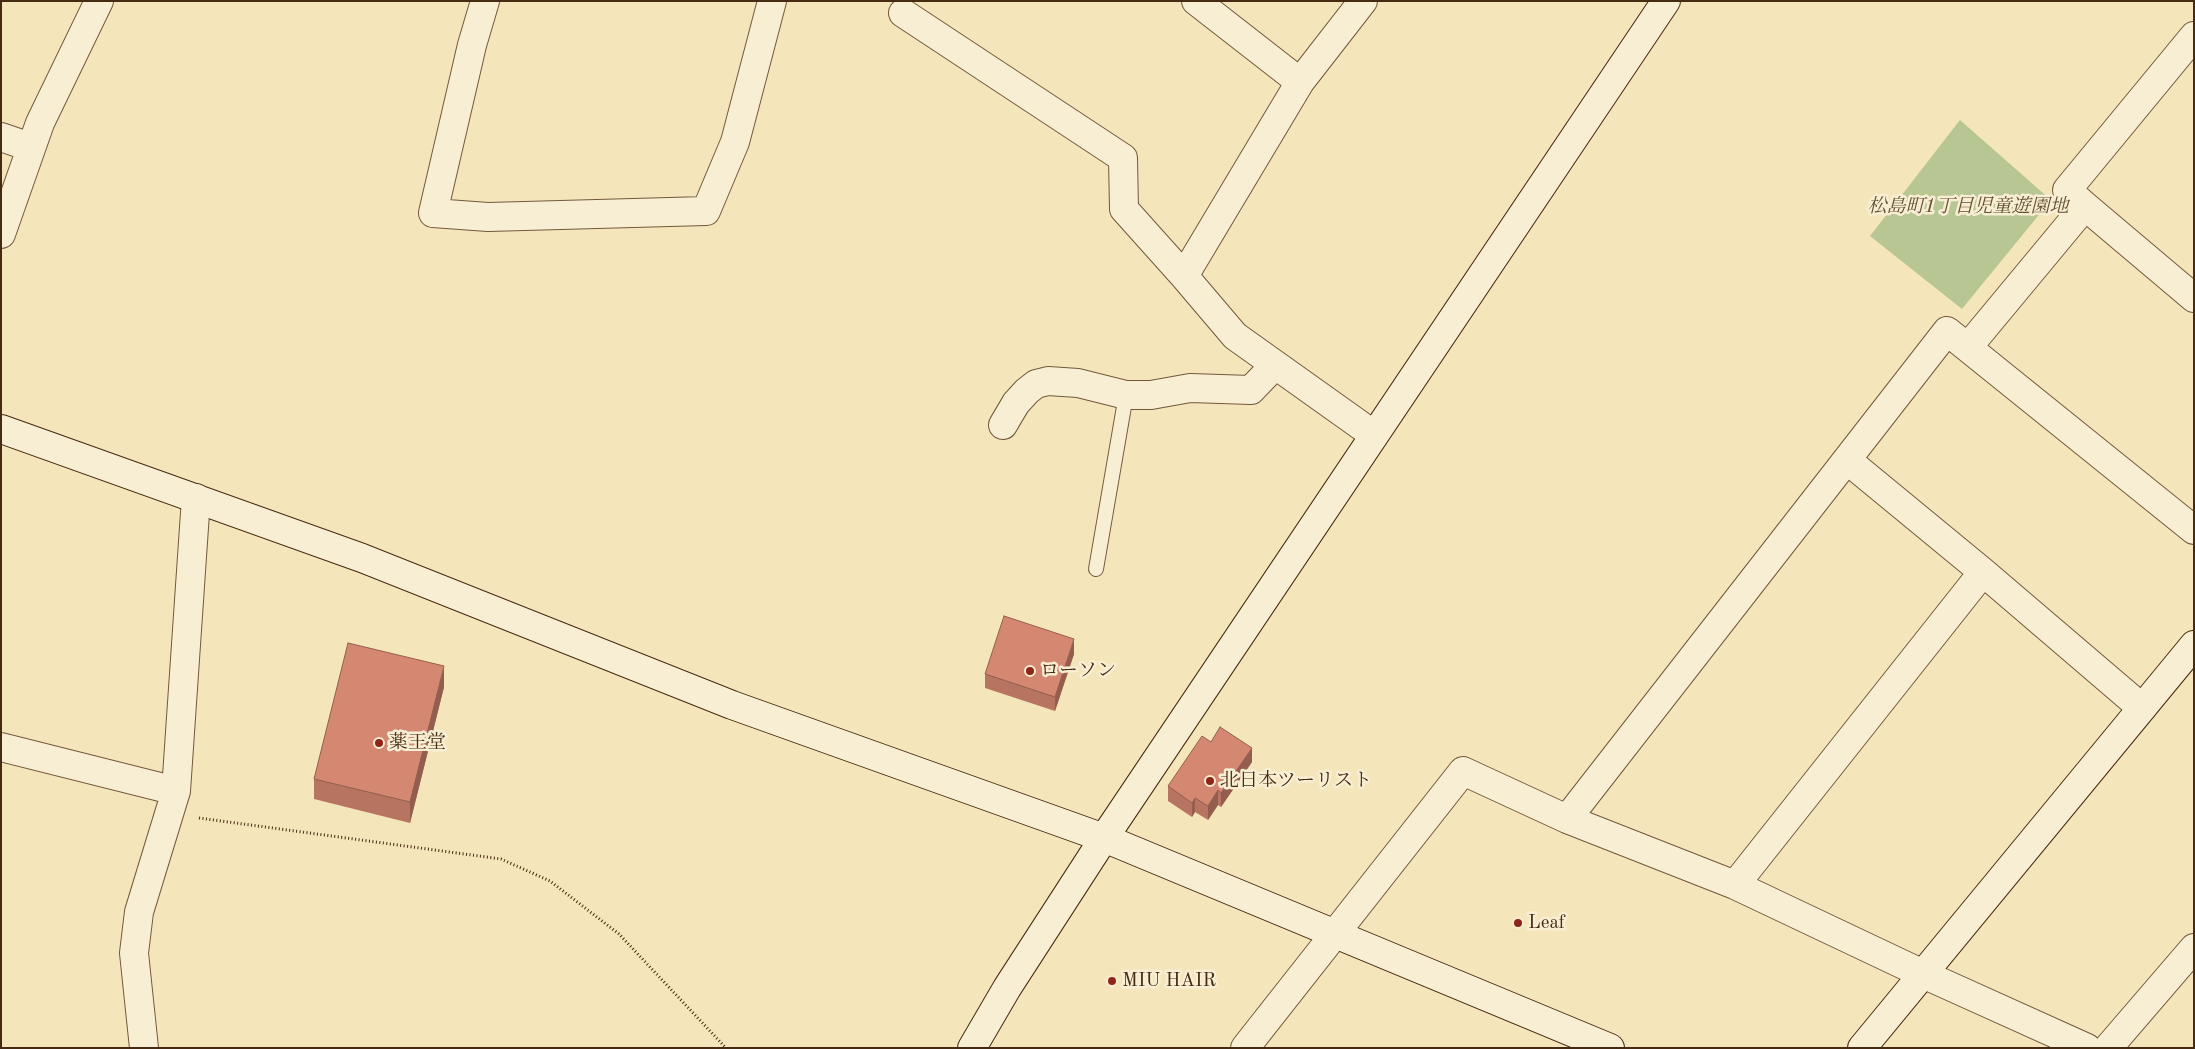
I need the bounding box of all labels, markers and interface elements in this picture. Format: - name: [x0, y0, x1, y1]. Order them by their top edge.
- park label: 松島町1丁目児童遊園地: [1867, 196, 2069, 218]
- place label: ローソン: [1040, 660, 1116, 682]
- marker: ローソン: [1024, 665, 1036, 677]
- place label: 薬王堂: [389, 732, 446, 754]
- marker: 薬王堂: [373, 737, 385, 749]
- place label: 北日本ツーリスト: [1220, 770, 1372, 792]
- marker: 北日本ツーリスト: [1204, 775, 1216, 787]
- place label: Leaf: [1528, 912, 1565, 934]
- marker: Leaf: [1512, 917, 1524, 929]
- place label: MIU HAIR: [1122, 970, 1216, 992]
- marker: MIU HAIR: [1106, 975, 1118, 987]

